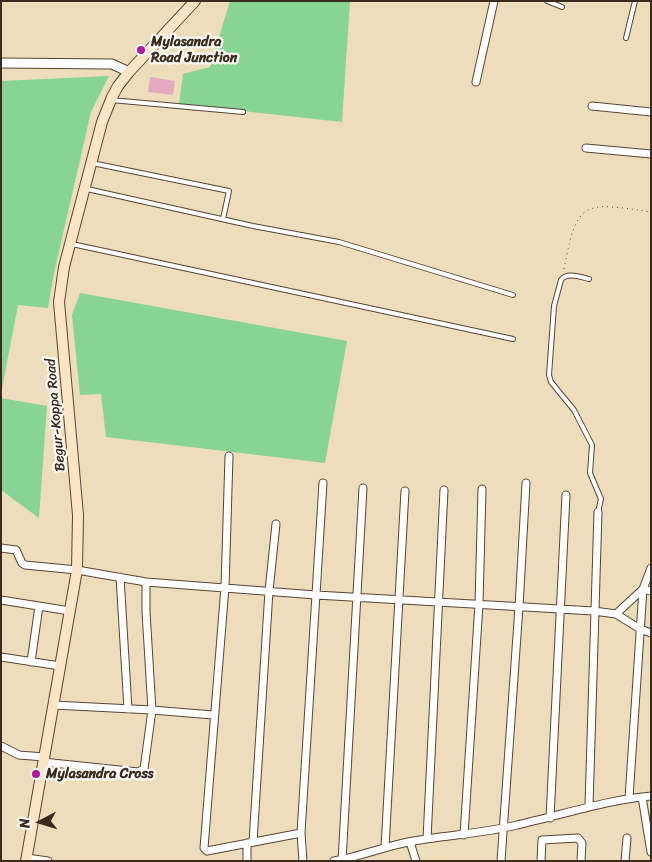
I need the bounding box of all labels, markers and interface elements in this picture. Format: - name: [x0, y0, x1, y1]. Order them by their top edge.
- place label: Mylasandra Road Junction: [151, 34, 237, 66]
- marker: Mylasandra Road Junction: [135, 44, 147, 56]
- street label: Begur-Koppa Road: [43, 358, 69, 472]
- place label: Mylasandra Cross: [46, 766, 154, 782]
- marker: Mylasandra Cross: [30, 768, 42, 780]
- north arrow: [15, 797, 65, 847]
- text: N: [12, 817, 37, 829]

